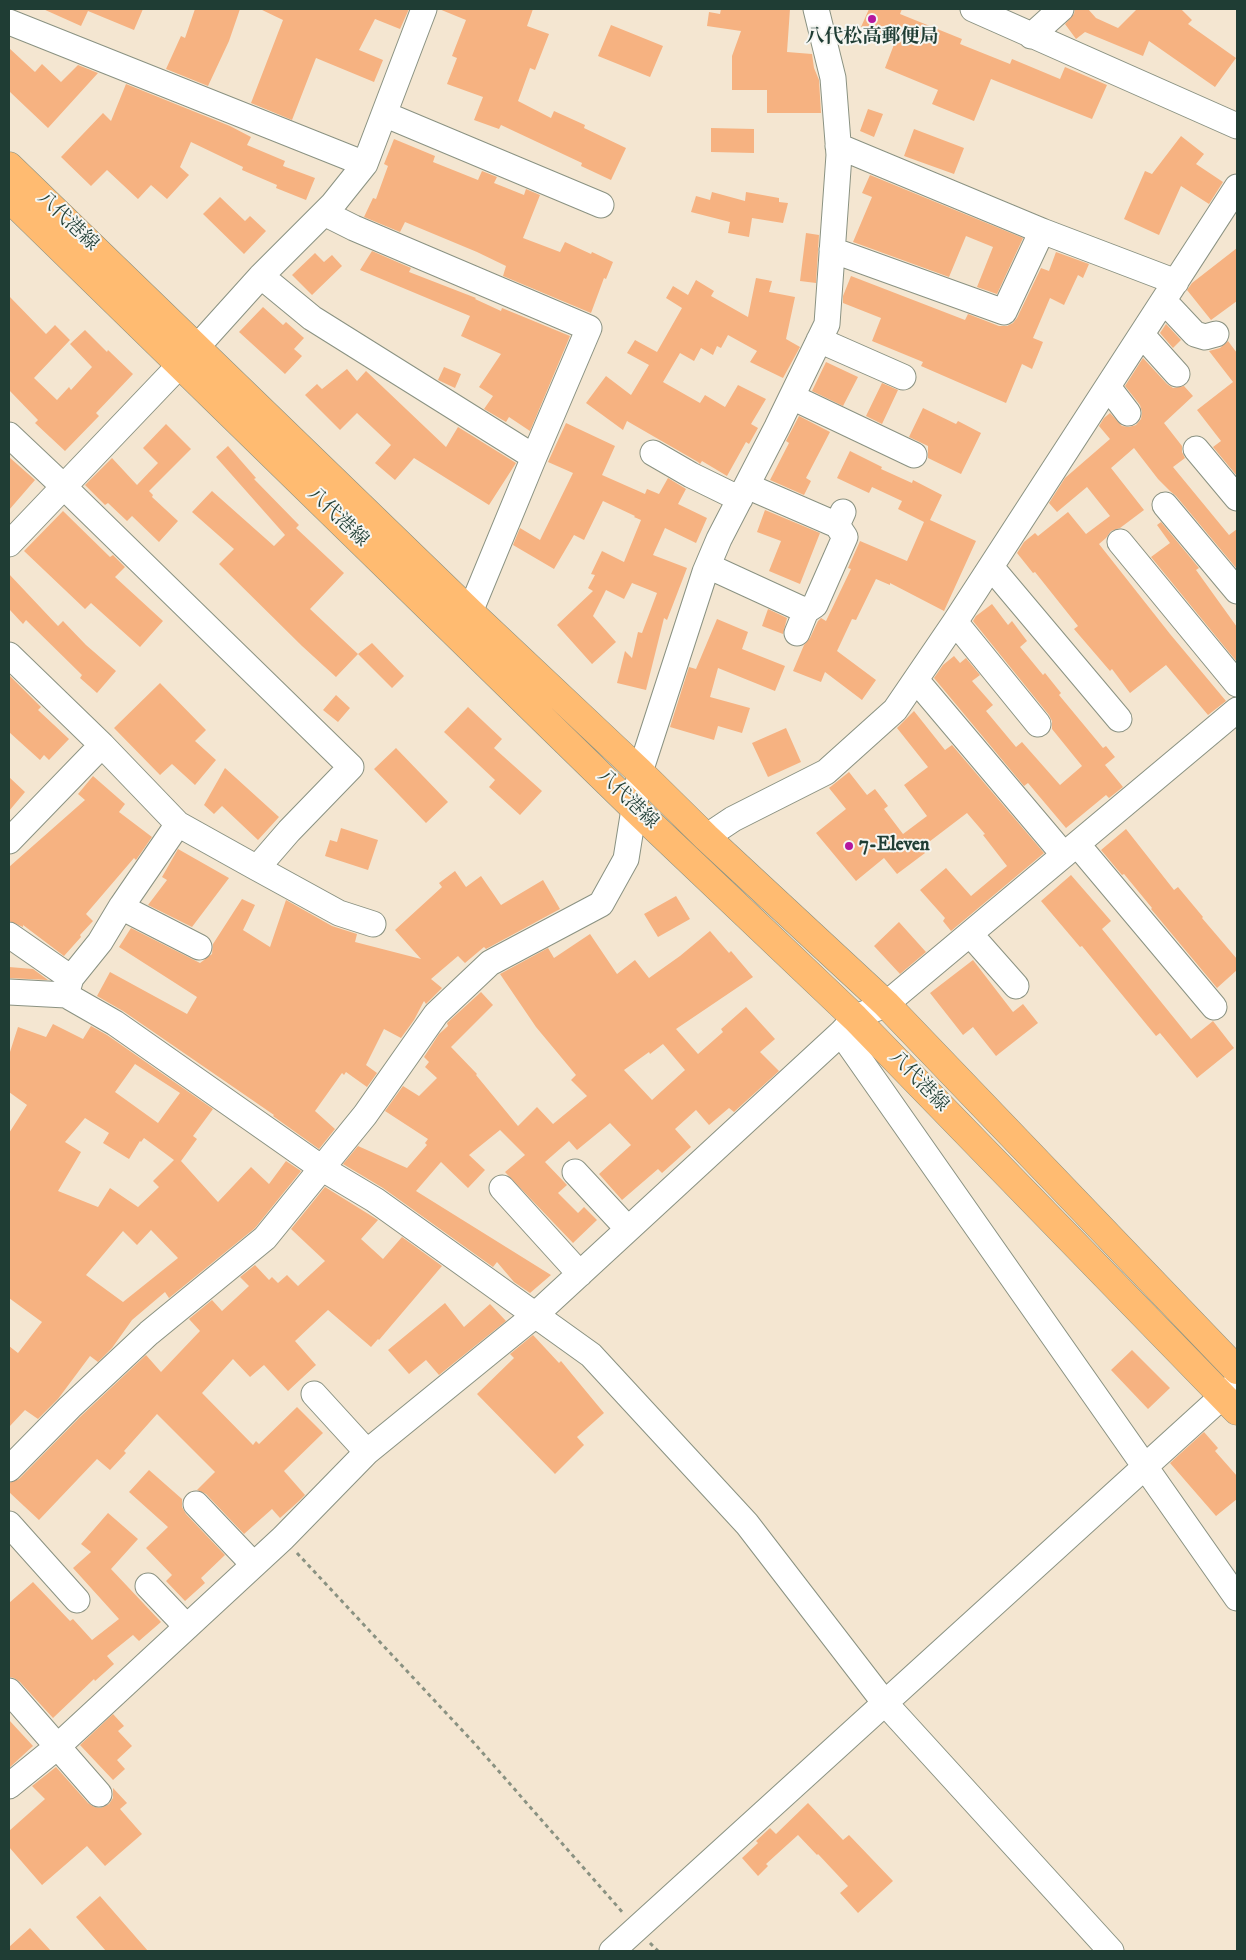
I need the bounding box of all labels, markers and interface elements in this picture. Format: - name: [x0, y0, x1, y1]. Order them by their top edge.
- marker: 八代松高郵便局: [866, 13, 878, 25]
- place label: 八代松高郵便局: [806, 27, 938, 49]
- street label: 八代港線: [32, 187, 102, 257]
- street label: 八代港線: [302, 483, 372, 553]
- street label: 八代港線: [592, 765, 662, 835]
- place label: 7-Eleven: [859, 835, 930, 857]
- marker: 7-Eleven: [843, 840, 855, 852]
- street label: 八代港線: [883, 1047, 953, 1117]

